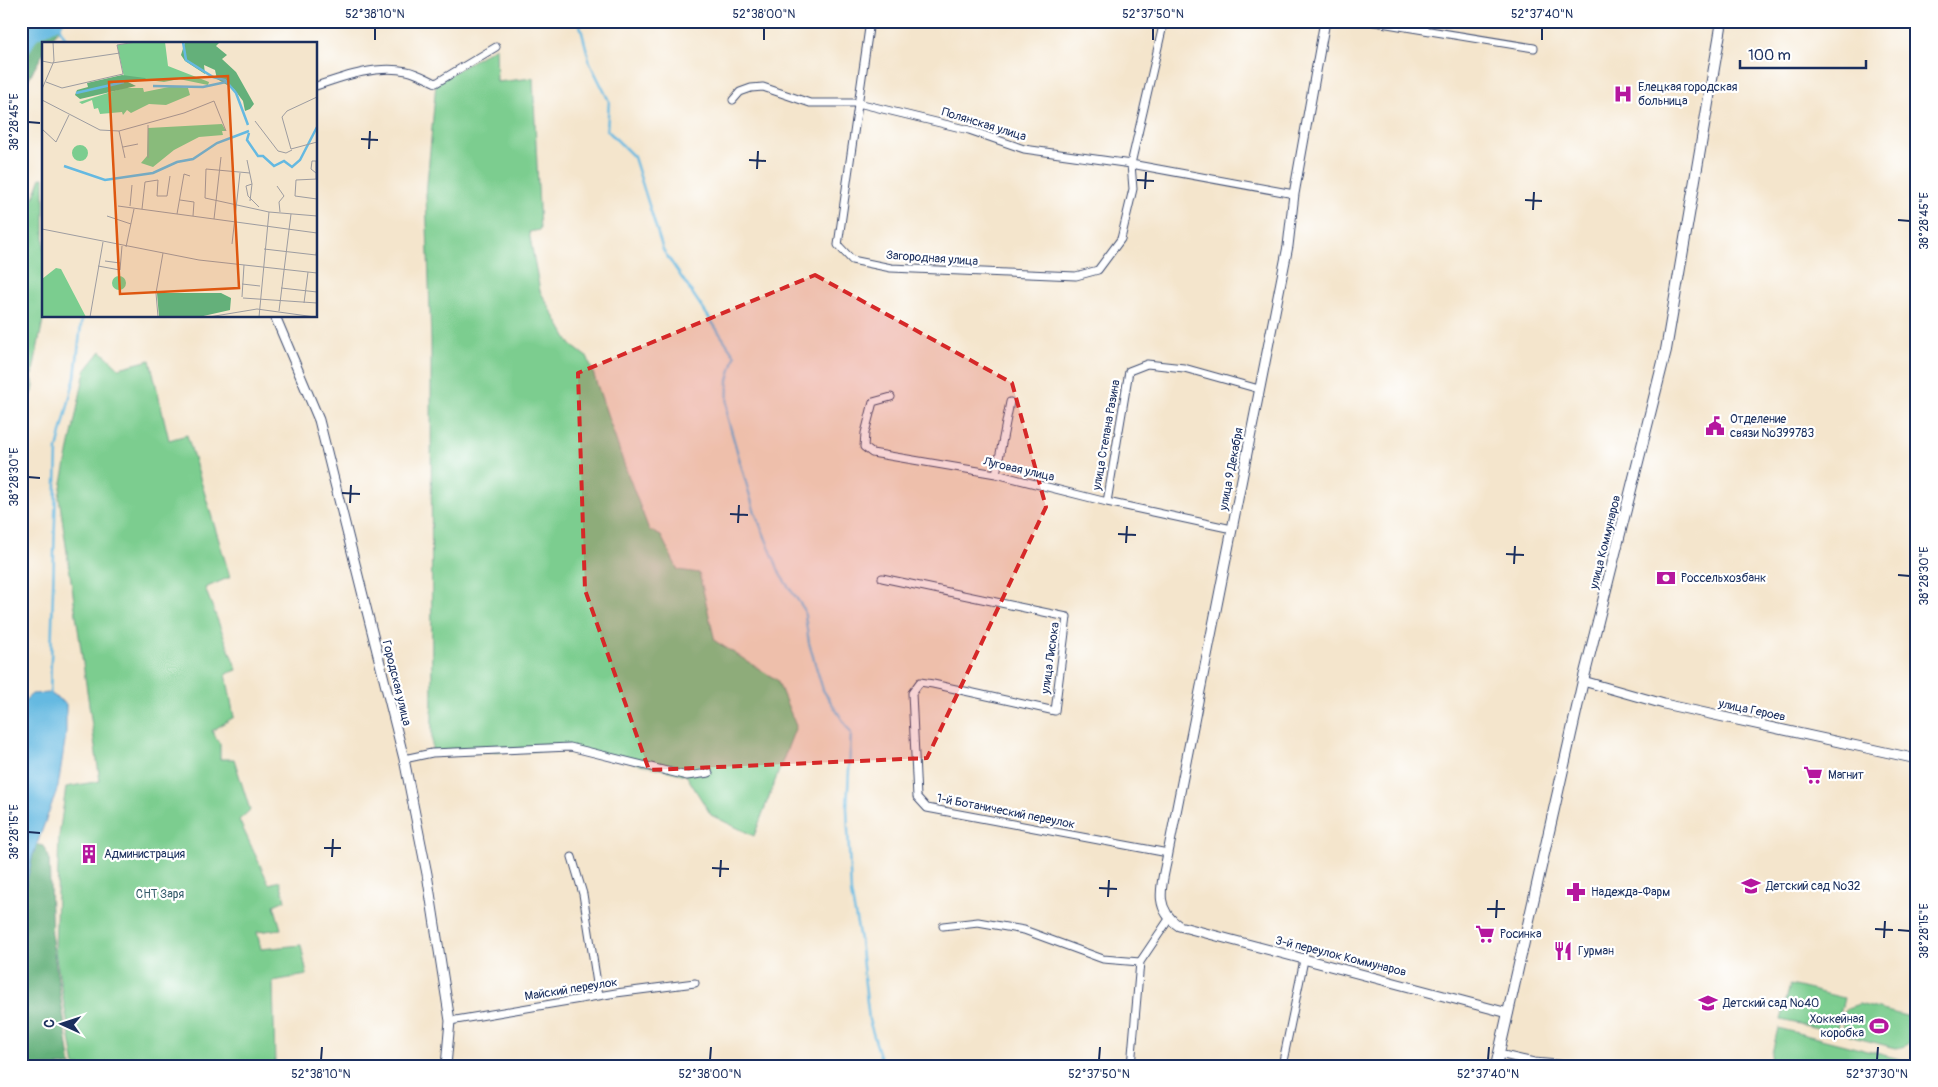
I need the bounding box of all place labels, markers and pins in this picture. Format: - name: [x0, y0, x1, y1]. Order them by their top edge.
- place label: Елецкая городская больница: [1638, 80, 1738, 109]
- hospital icon: Елецкая городская больница: [1612, 83, 1634, 105]
- place label: Отделение связи №399783: [1730, 412, 1814, 441]
- public building icon: Отделение связи №399783: [1704, 415, 1726, 437]
- bank icon: Россельхозбанк: [1655, 567, 1677, 589]
- place label: Россельхозбанк: [1681, 571, 1766, 586]
- supermarket icon: Магнит: [1802, 764, 1824, 786]
- place label: Магнит: [1828, 768, 1864, 783]
- building icon: Администрация: [78, 843, 100, 865]
- place label: Администрация: [104, 847, 186, 862]
- school or university icon: Детский сад №32: [1740, 875, 1762, 897]
- place label: Детский сад №32: [1765, 879, 1861, 894]
- pharmacy icon: Надежда-Фарм: [1565, 881, 1587, 903]
- place label: Надежда-Фарм: [1591, 885, 1670, 900]
- supermarket icon: Росинка: [1474, 923, 1496, 945]
- place label: Росинка: [1500, 927, 1542, 942]
- restaurant icon: Гурман: [1552, 940, 1574, 962]
- place label: Гурман: [1578, 944, 1614, 959]
- school or university icon: Детский сад №40: [1697, 992, 1719, 1014]
- place label: Детский сад №40: [1722, 996, 1819, 1011]
- place label: Хоккейная коробка: [1810, 1012, 1864, 1041]
- sports icon: Хоккейная коробка: [1868, 1015, 1890, 1037]

